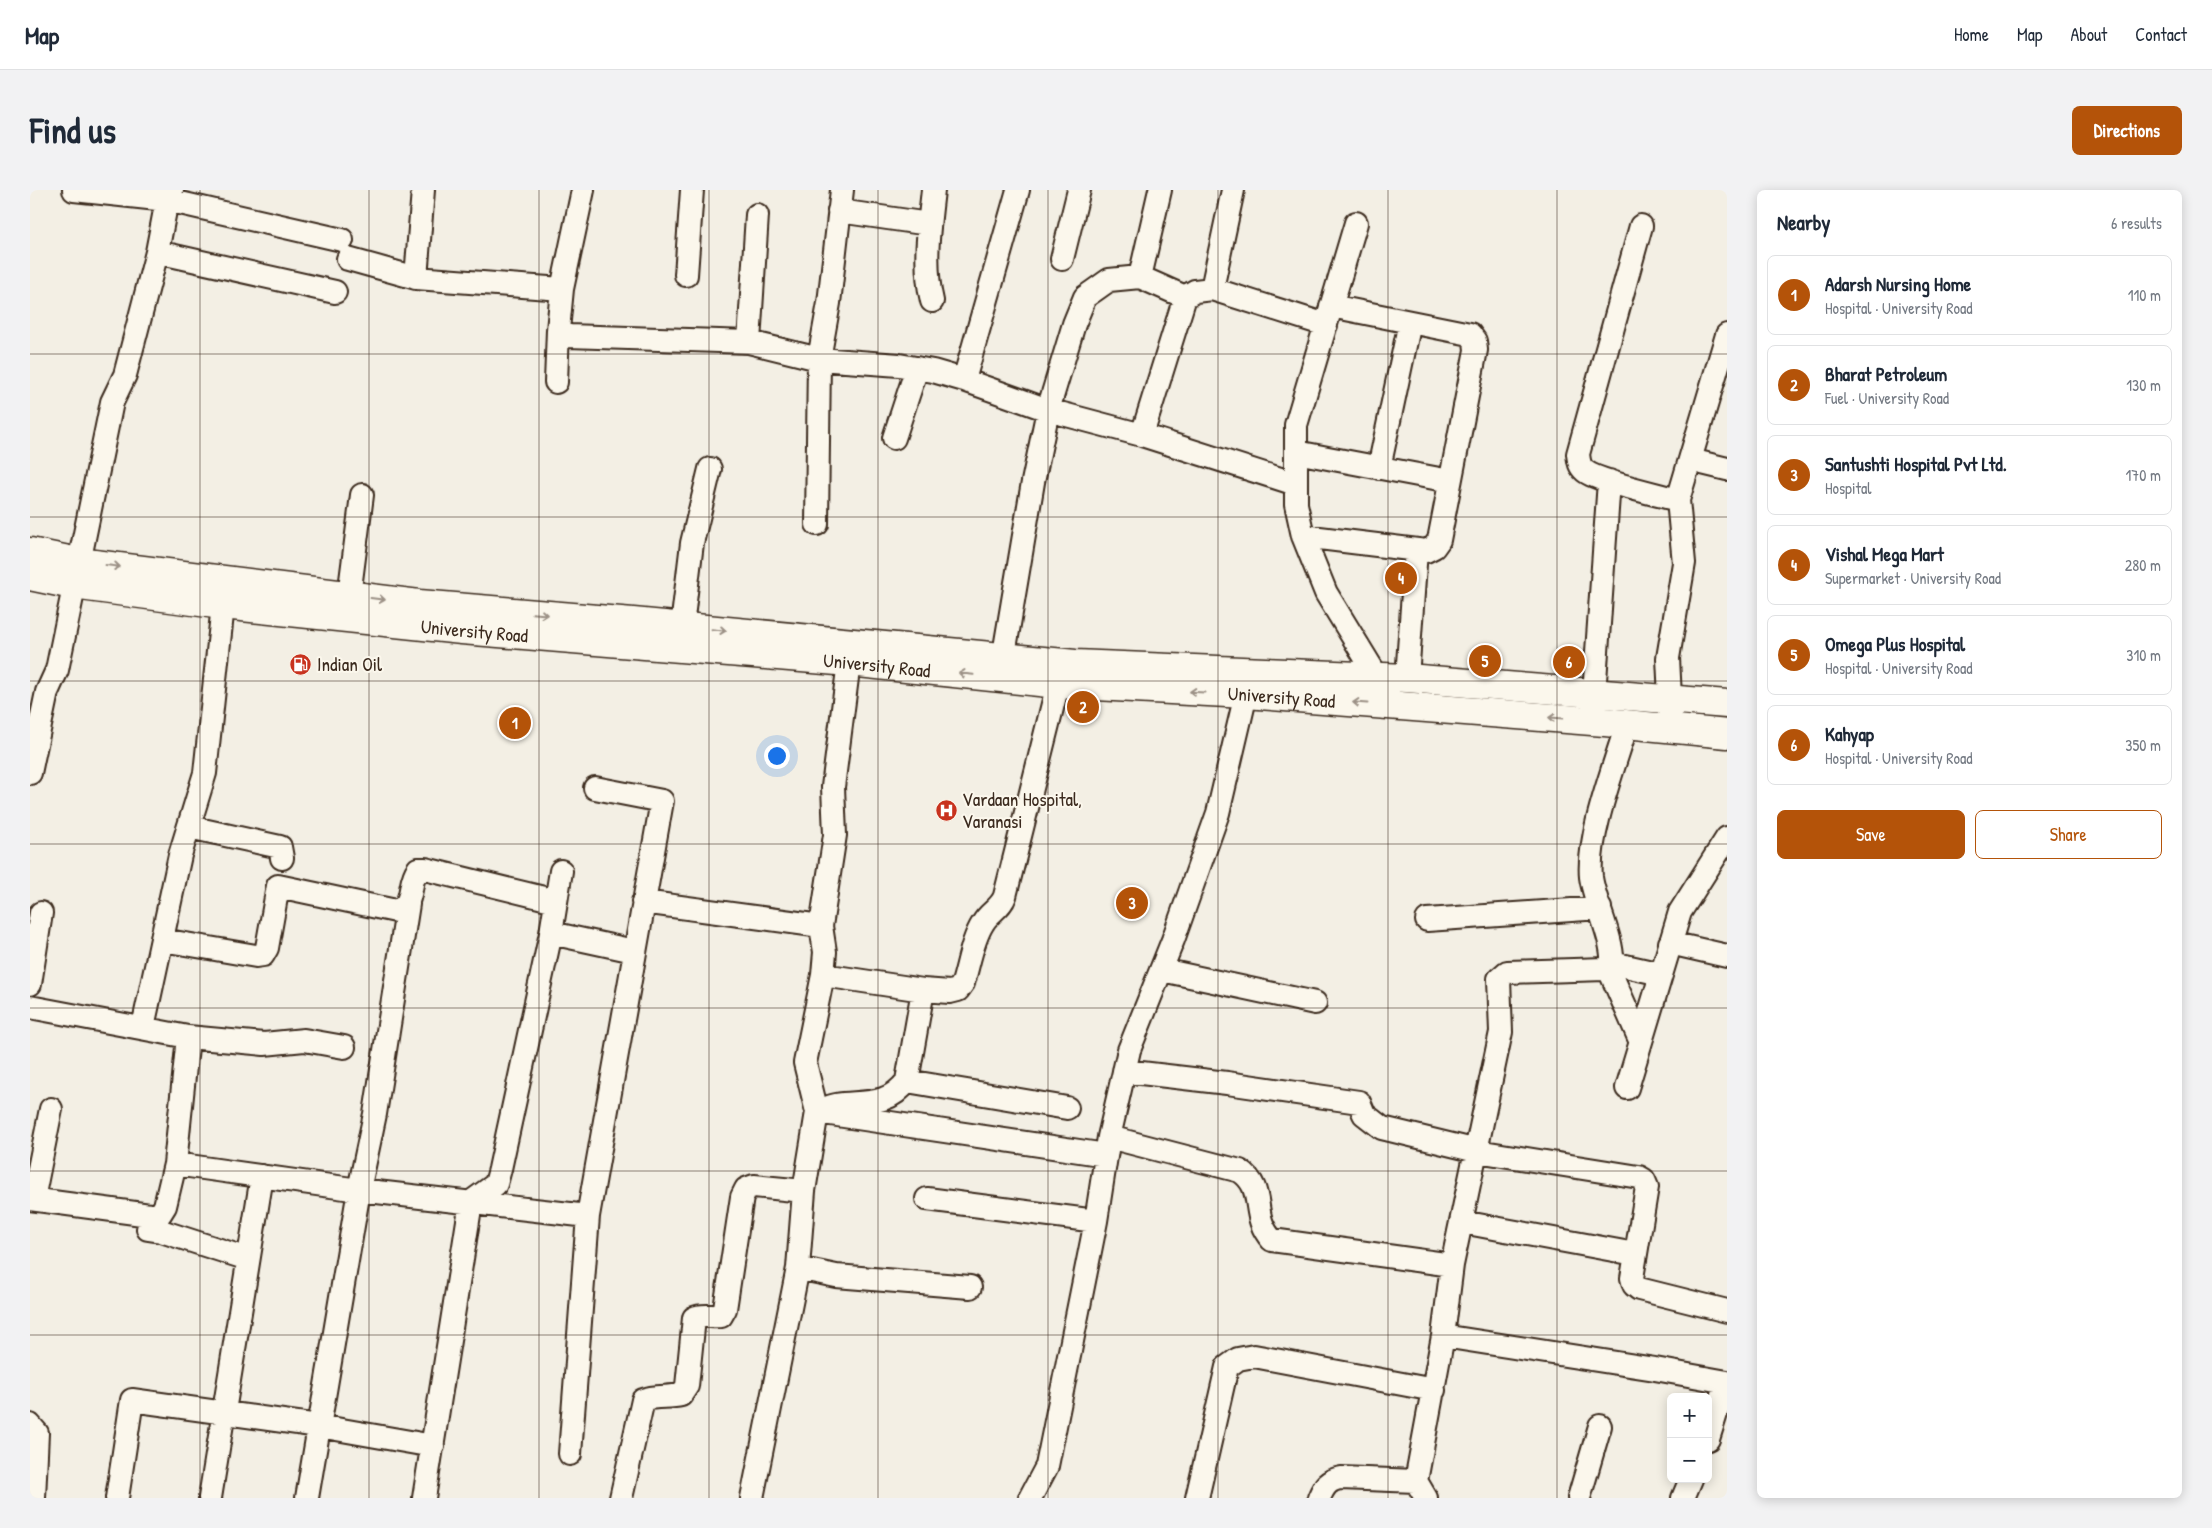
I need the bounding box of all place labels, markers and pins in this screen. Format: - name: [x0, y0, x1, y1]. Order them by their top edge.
- pin: 4: [1385, 559, 1417, 597]
- pin: 5: [1469, 642, 1501, 680]
- pin: 6: [1553, 643, 1585, 681]
- place label: Indian Oil: [317, 651, 383, 677]
- fuel station icon: Indian Oil: [289, 652, 313, 676]
- pin: 2: [1067, 688, 1099, 726]
- pin: 1: [499, 704, 531, 742]
- place label: Vardaan Hospital, Varanasi: [962, 786, 1082, 834]
- hospital icon: Vardaan Hospital, Varanasi: [934, 798, 958, 822]
- pin: 3: [1116, 884, 1148, 922]

